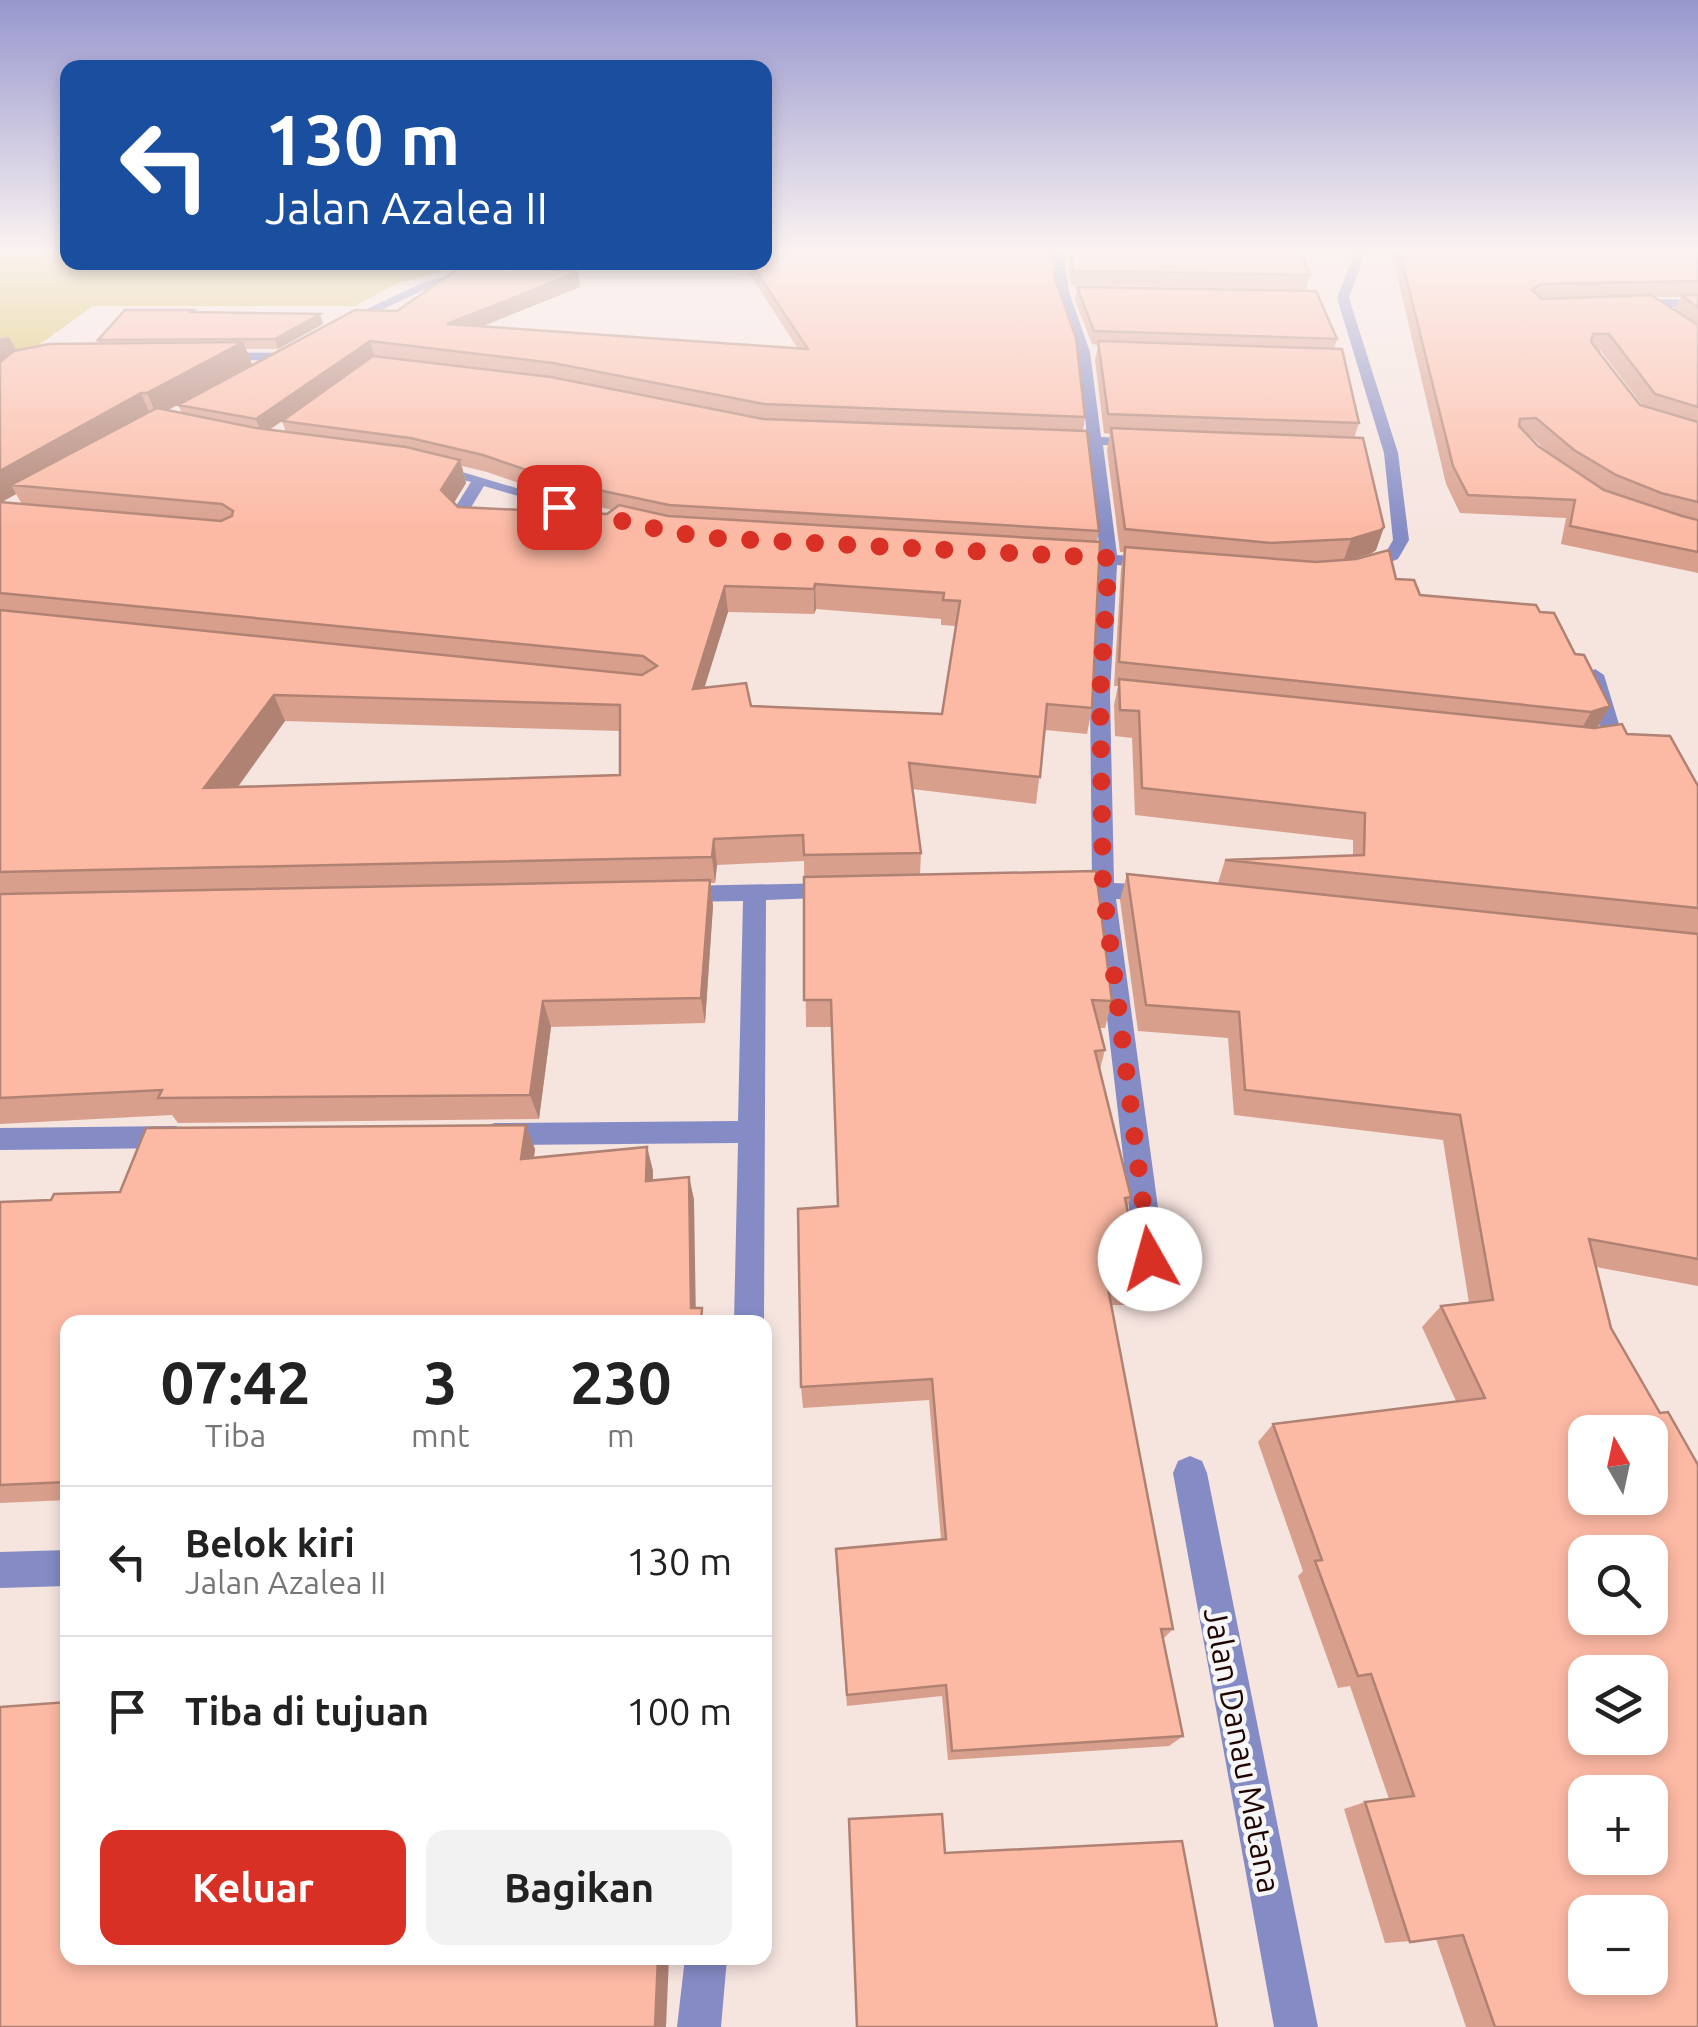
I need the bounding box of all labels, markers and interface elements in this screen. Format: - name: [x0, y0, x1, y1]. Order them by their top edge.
- icon: left: [100, 100, 230, 230]
- text: 130 m: [265, 100, 460, 178]
- text: Jalan Azalea II: [265, 182, 548, 233]
- pin: [517, 465, 602, 550]
- icon: arrive: [532, 480, 587, 535]
- position arrow: [1098, 1207, 1202, 1311]
- text: 07:42: [160, 1348, 311, 1415]
- text: 3: [423, 1348, 457, 1415]
- text: 230: [570, 1348, 672, 1415]
- north arrow: [1568, 1415, 1668, 1515]
- map controls: [1568, 1415, 1668, 1995]
- text: Tiba: [205, 1417, 266, 1453]
- text: mnt: [411, 1417, 470, 1453]
- text: m: [607, 1417, 635, 1453]
- text: Belok kiri: [185, 1522, 355, 1564]
- icon: left: [100, 1534, 155, 1589]
- button: search: [1568, 1535, 1668, 1635]
- text: 130 m: [626, 1540, 732, 1582]
- text: Jalan Azalea II: [185, 1564, 386, 1600]
- street label: Jalan Danau Matana: [1198, 1604, 1288, 1896]
- button: layers: [1568, 1655, 1668, 1755]
- icon: arrive: [100, 1684, 155, 1739]
- text: Tiba di tujuan: [185, 1690, 429, 1732]
- text: 100 m: [626, 1690, 732, 1732]
- button: +: [1568, 1775, 1668, 1875]
- button: Keluar: [100, 1830, 406, 1945]
- button: Bagikan: [426, 1830, 732, 1945]
- button: −: [1568, 1895, 1668, 1995]

